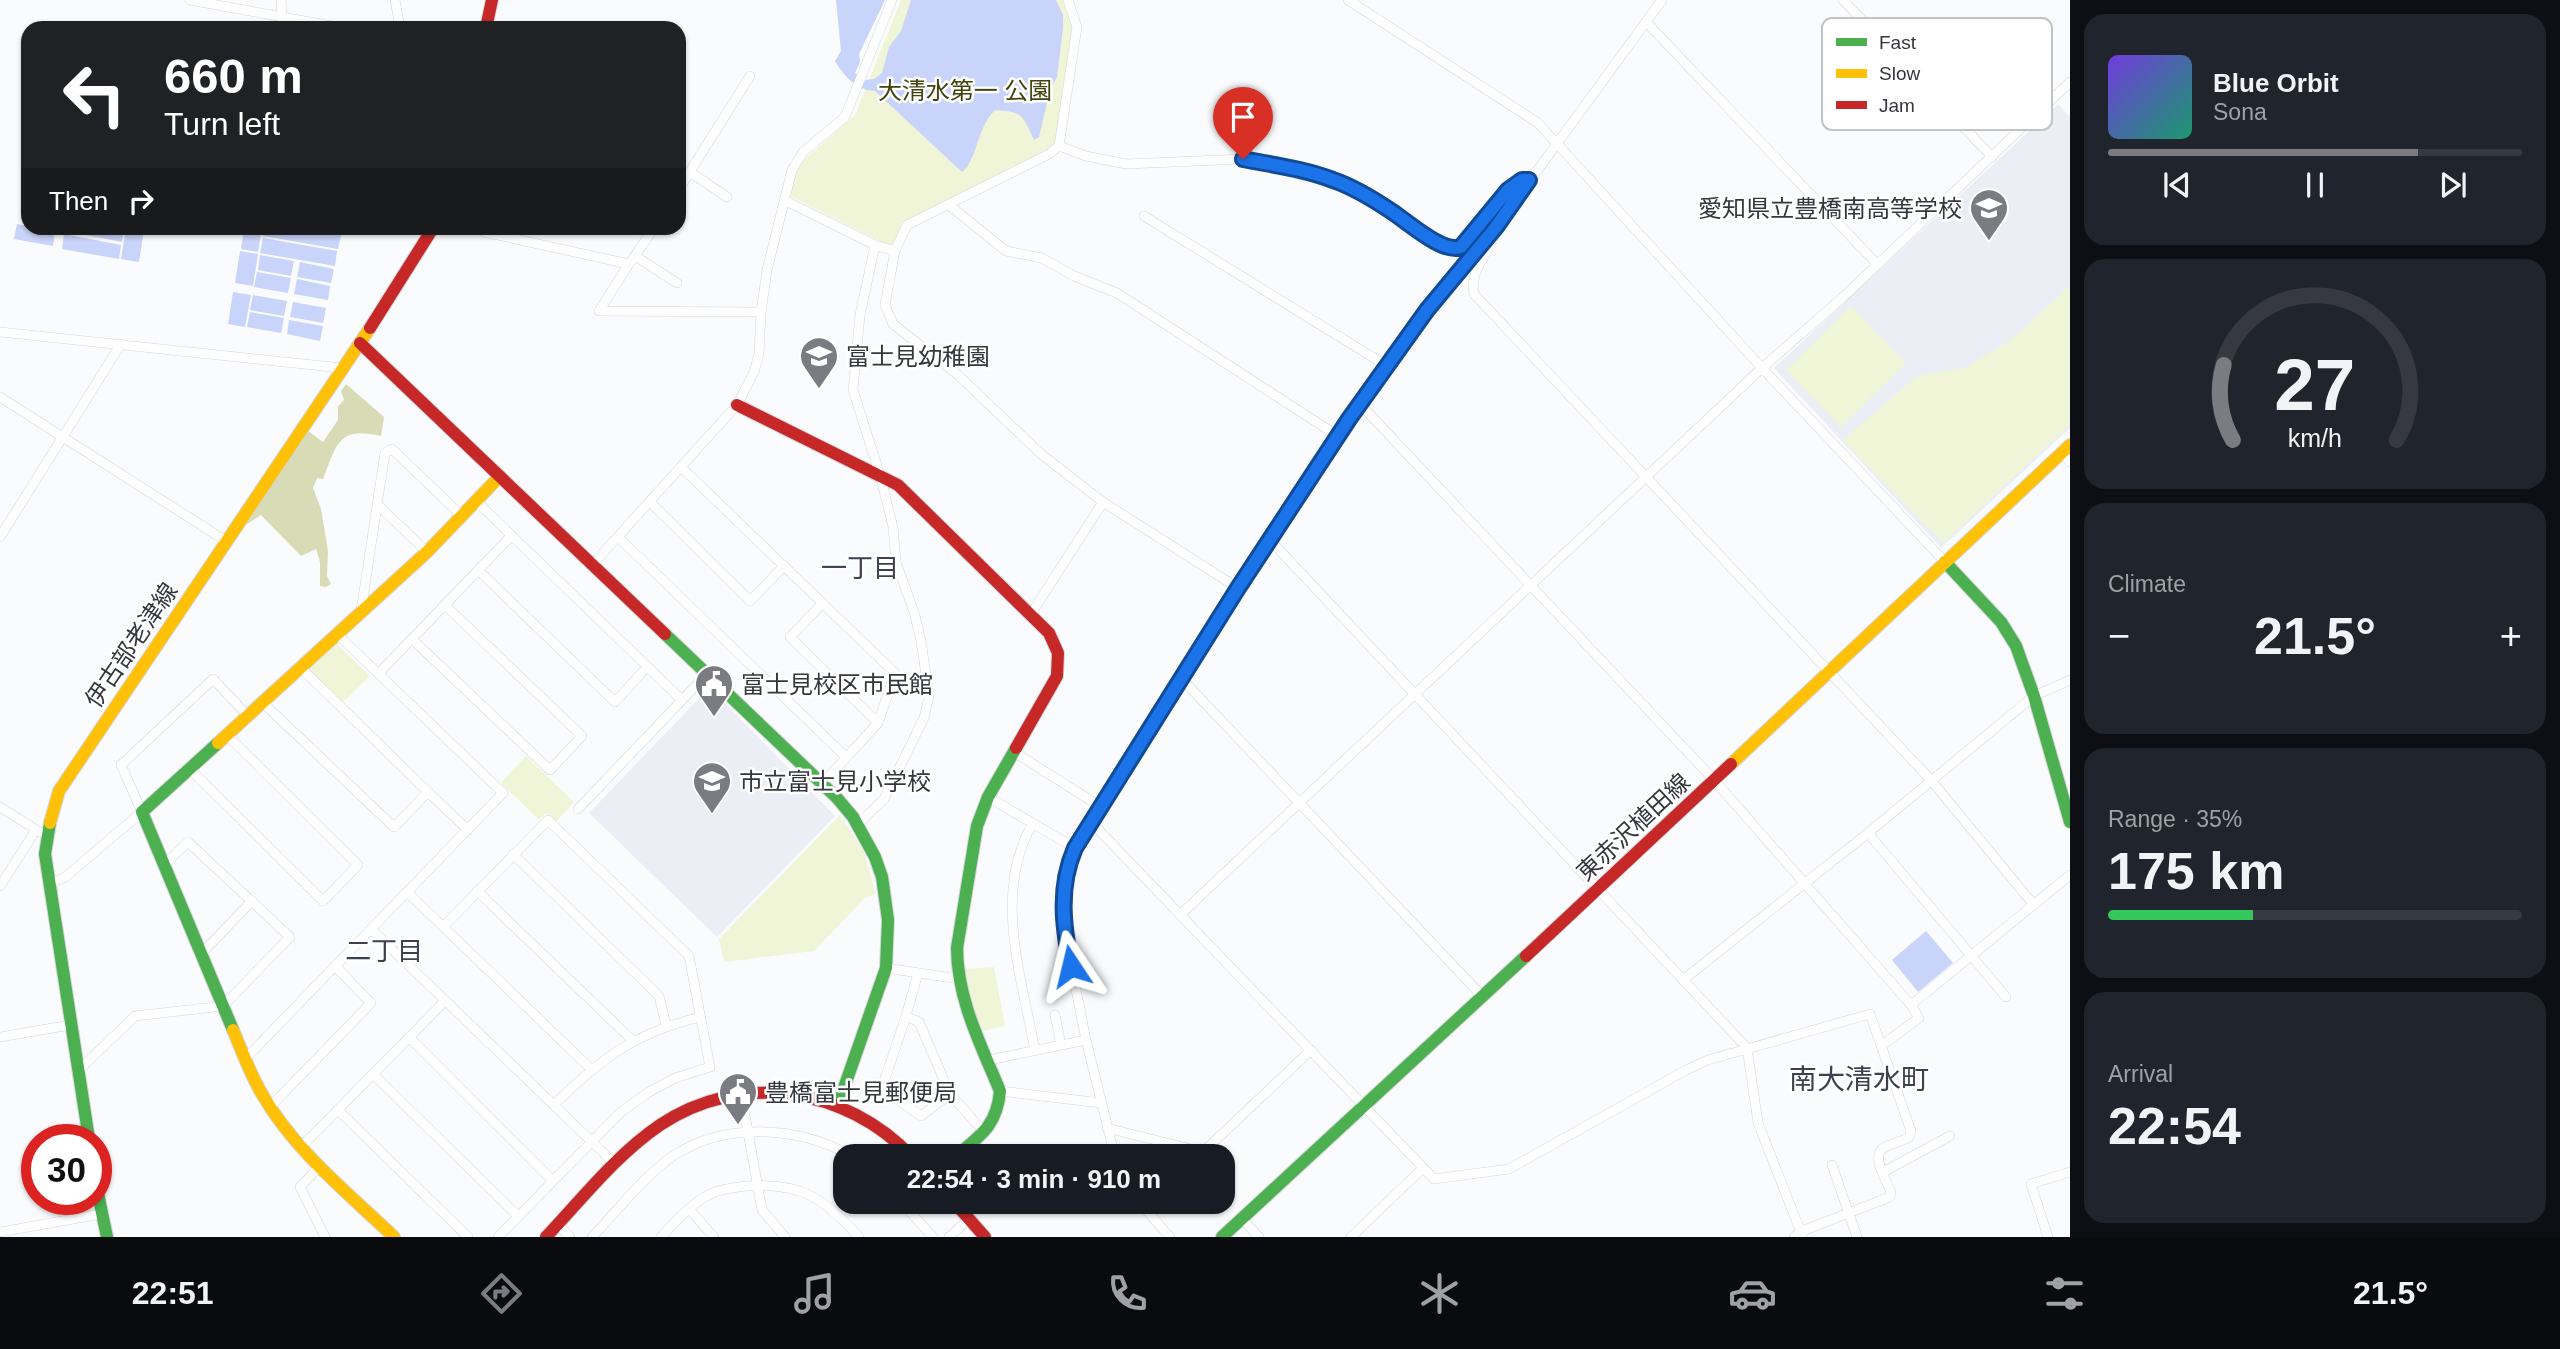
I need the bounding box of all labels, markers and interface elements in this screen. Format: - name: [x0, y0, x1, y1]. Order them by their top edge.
- legend: [1822, 18, 2052, 130]
- text: Fast: [1879, 32, 1917, 53]
- icon: left: [49, 49, 140, 140]
- text: 660 m: [164, 49, 303, 103]
- text: Slow: [1879, 63, 1920, 84]
- text: Blue Orbit: [2213, 68, 2339, 98]
- park label: 大清水第一 公園: [878, 77, 1052, 104]
- pin: [1213, 87, 1273, 159]
- text: Jam: [1879, 95, 1915, 116]
- icon: arrive: [1224, 98, 1262, 136]
- text: Sona: [2213, 99, 2267, 125]
- text: Turn left: [164, 106, 280, 142]
- icon: previous: [2158, 166, 2196, 204]
- icon: pause: [2296, 166, 2334, 204]
- icon: next: [2434, 166, 2472, 204]
- icon: right: [122, 182, 160, 220]
- text: Then: [49, 186, 108, 216]
- school or university icon: 愛知県立豊橋南高等学校: [1968, 187, 2010, 242]
- place label: 愛知県立豊橋南高等学校: [1698, 195, 1962, 222]
- school or university icon: 富士見幼稚園: [798, 335, 840, 390]
- place label: 富士見幼稚園: [846, 343, 990, 370]
- text: 27: [2275, 344, 2355, 425]
- text: km/h: [2288, 424, 2342, 452]
- district label: 一丁目: [821, 553, 899, 583]
- text: Climate: [2108, 571, 2186, 597]
- street label: 伊古部老津線: [80, 578, 182, 712]
- text: 21.5°: [2254, 607, 2376, 665]
- text: −: [2108, 615, 2130, 657]
- text: +: [2500, 615, 2522, 657]
- public building icon: 富士見校区市民館: [693, 663, 735, 718]
- place label: 富士見校区市民館: [741, 671, 933, 698]
- school or university icon: 市立富士見小学校: [691, 760, 733, 815]
- place label: 市立富士見小学校: [739, 768, 931, 795]
- street label: 東赤沢植田線: [1571, 768, 1695, 886]
- text: Range · 35%: [2108, 806, 2242, 832]
- text: 175 km: [2108, 842, 2284, 900]
- position arrow: [1034, 929, 1108, 1003]
- district label: 二丁目: [345, 936, 423, 966]
- text: Arrival: [2108, 1061, 2173, 1087]
- district label: 南大清水町: [1789, 1064, 1929, 1095]
- public building icon: 豊橋富士見郵便局: [717, 1071, 759, 1126]
- place label: 豊橋富士見郵便局: [765, 1079, 957, 1106]
- text: 22:54: [2108, 1097, 2241, 1155]
- speed limit sign: 30: [21, 1124, 112, 1215]
- text: 22:54 · 3 min · 910 m: [907, 1164, 1161, 1194]
- icon: directions: [477, 1269, 526, 1318]
- icon: music: [790, 1269, 839, 1318]
- icon: phone: [1103, 1269, 1152, 1318]
- icon: climate: [1415, 1269, 1464, 1318]
- icon: car: [1728, 1269, 1777, 1318]
- icon: filters: [2040, 1269, 2089, 1318]
- text: 22:51: [132, 1275, 214, 1311]
- text: 21.5°: [2353, 1275, 2428, 1311]

